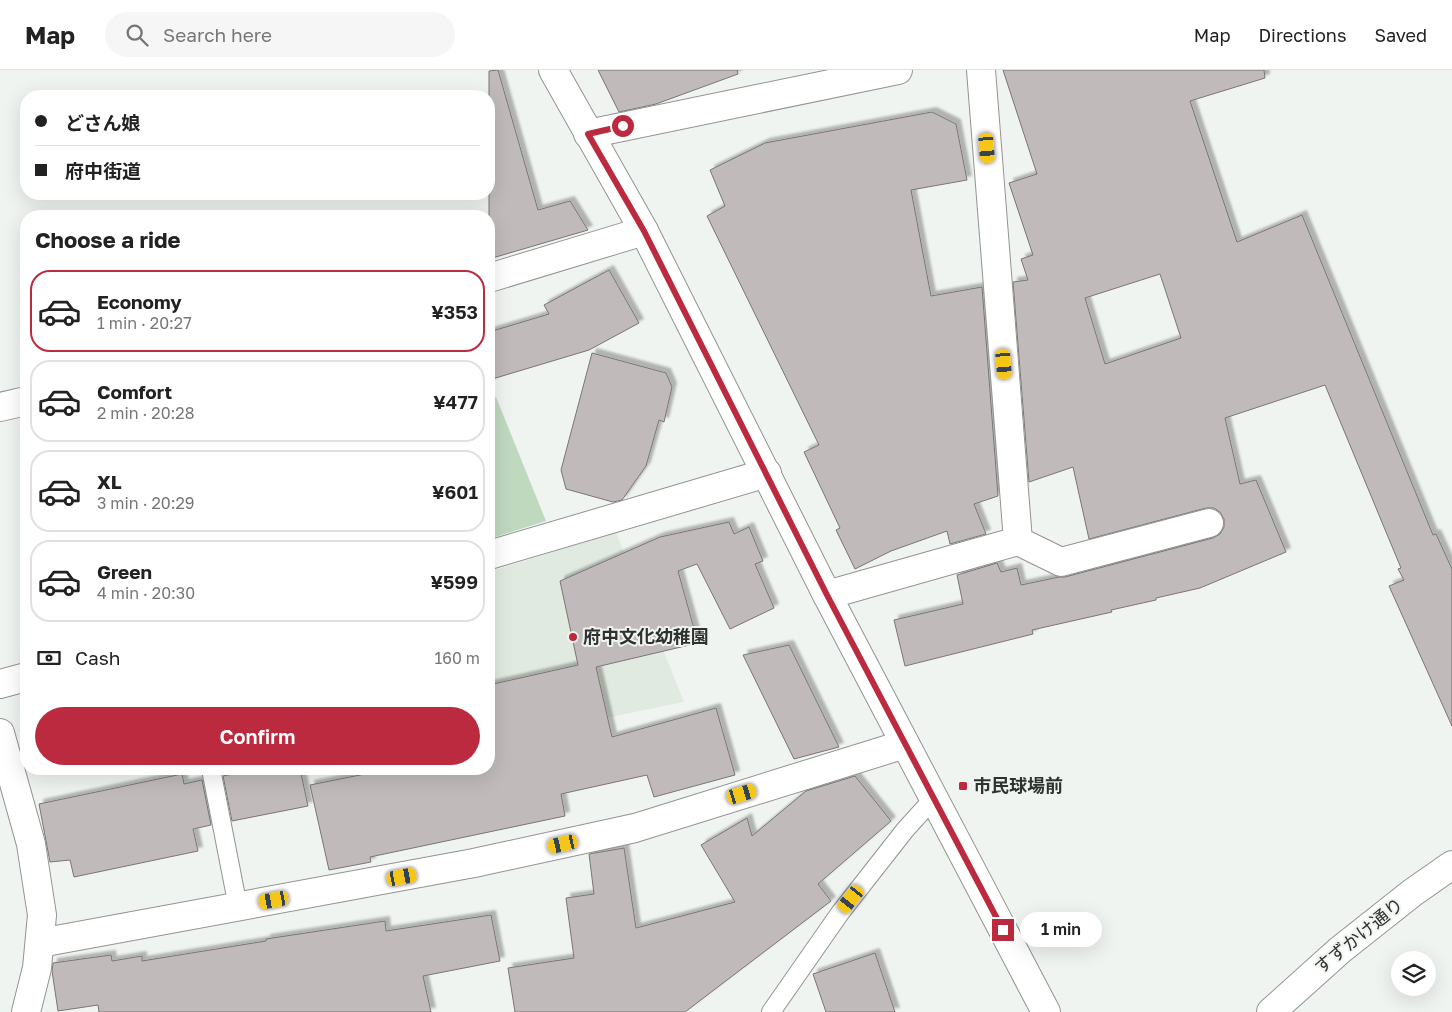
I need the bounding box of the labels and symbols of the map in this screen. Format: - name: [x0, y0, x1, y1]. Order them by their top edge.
- route start: [612, 115, 634, 137]
- car: [978, 132, 995, 164]
- car: [995, 348, 1012, 380]
- place label: 府中文化幼稚園: [583, 625, 709, 647]
- marker: 府中文化幼稚園: [567, 631, 579, 643]
- place label: 市民球場前: [973, 774, 1063, 796]
- marker: 市民球場前: [957, 780, 969, 792]
- car: [725, 782, 758, 806]
- car: [546, 833, 579, 855]
- car: [385, 867, 418, 887]
- car: [835, 883, 866, 915]
- car: [257, 890, 290, 910]
- street label: すずかけ通り: [1309, 893, 1407, 978]
- callout: 1 min: [1020, 912, 1103, 948]
- route end: [992, 919, 1014, 941]

